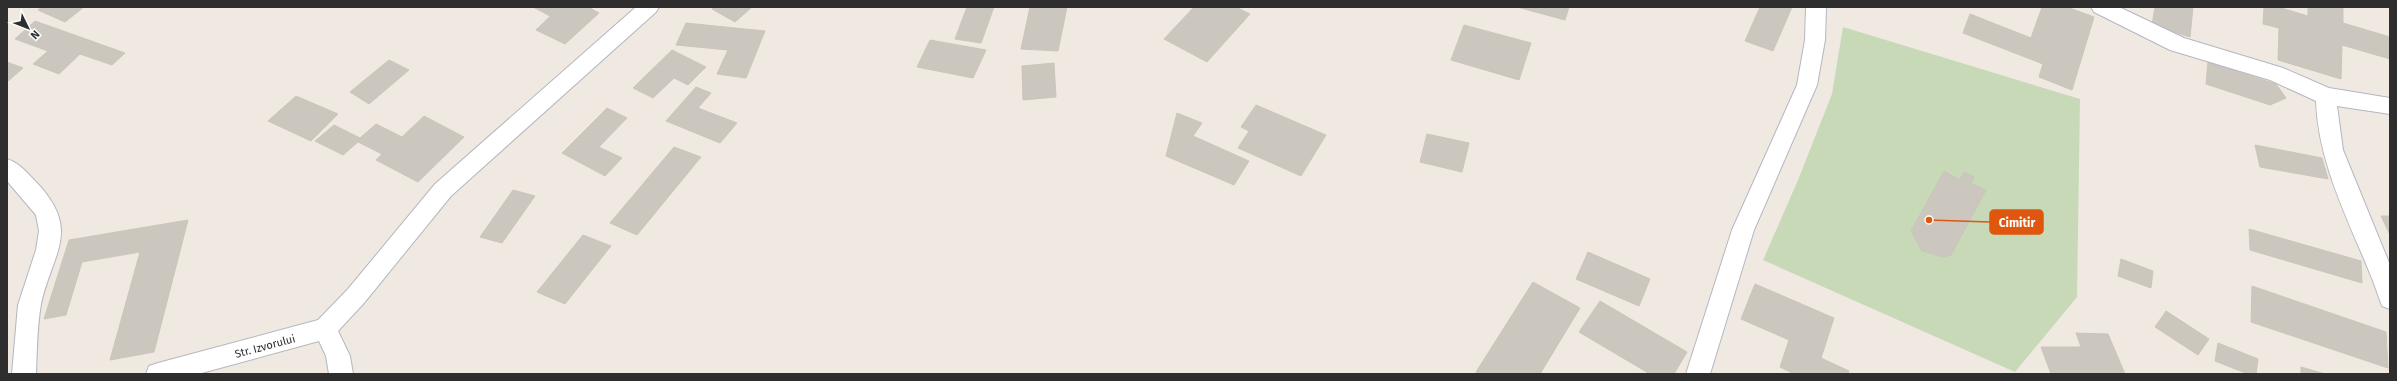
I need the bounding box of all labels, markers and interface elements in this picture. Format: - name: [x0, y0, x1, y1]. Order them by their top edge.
- north arrow: [8, 8, 48, 48]
- text: N: [28, 27, 42, 42]
- callout: Cimitir: [1990, 210, 2043, 234]
- text: Cimitir: [1999, 216, 2036, 230]
- street label: Str. Izvorului: [233, 332, 297, 361]

